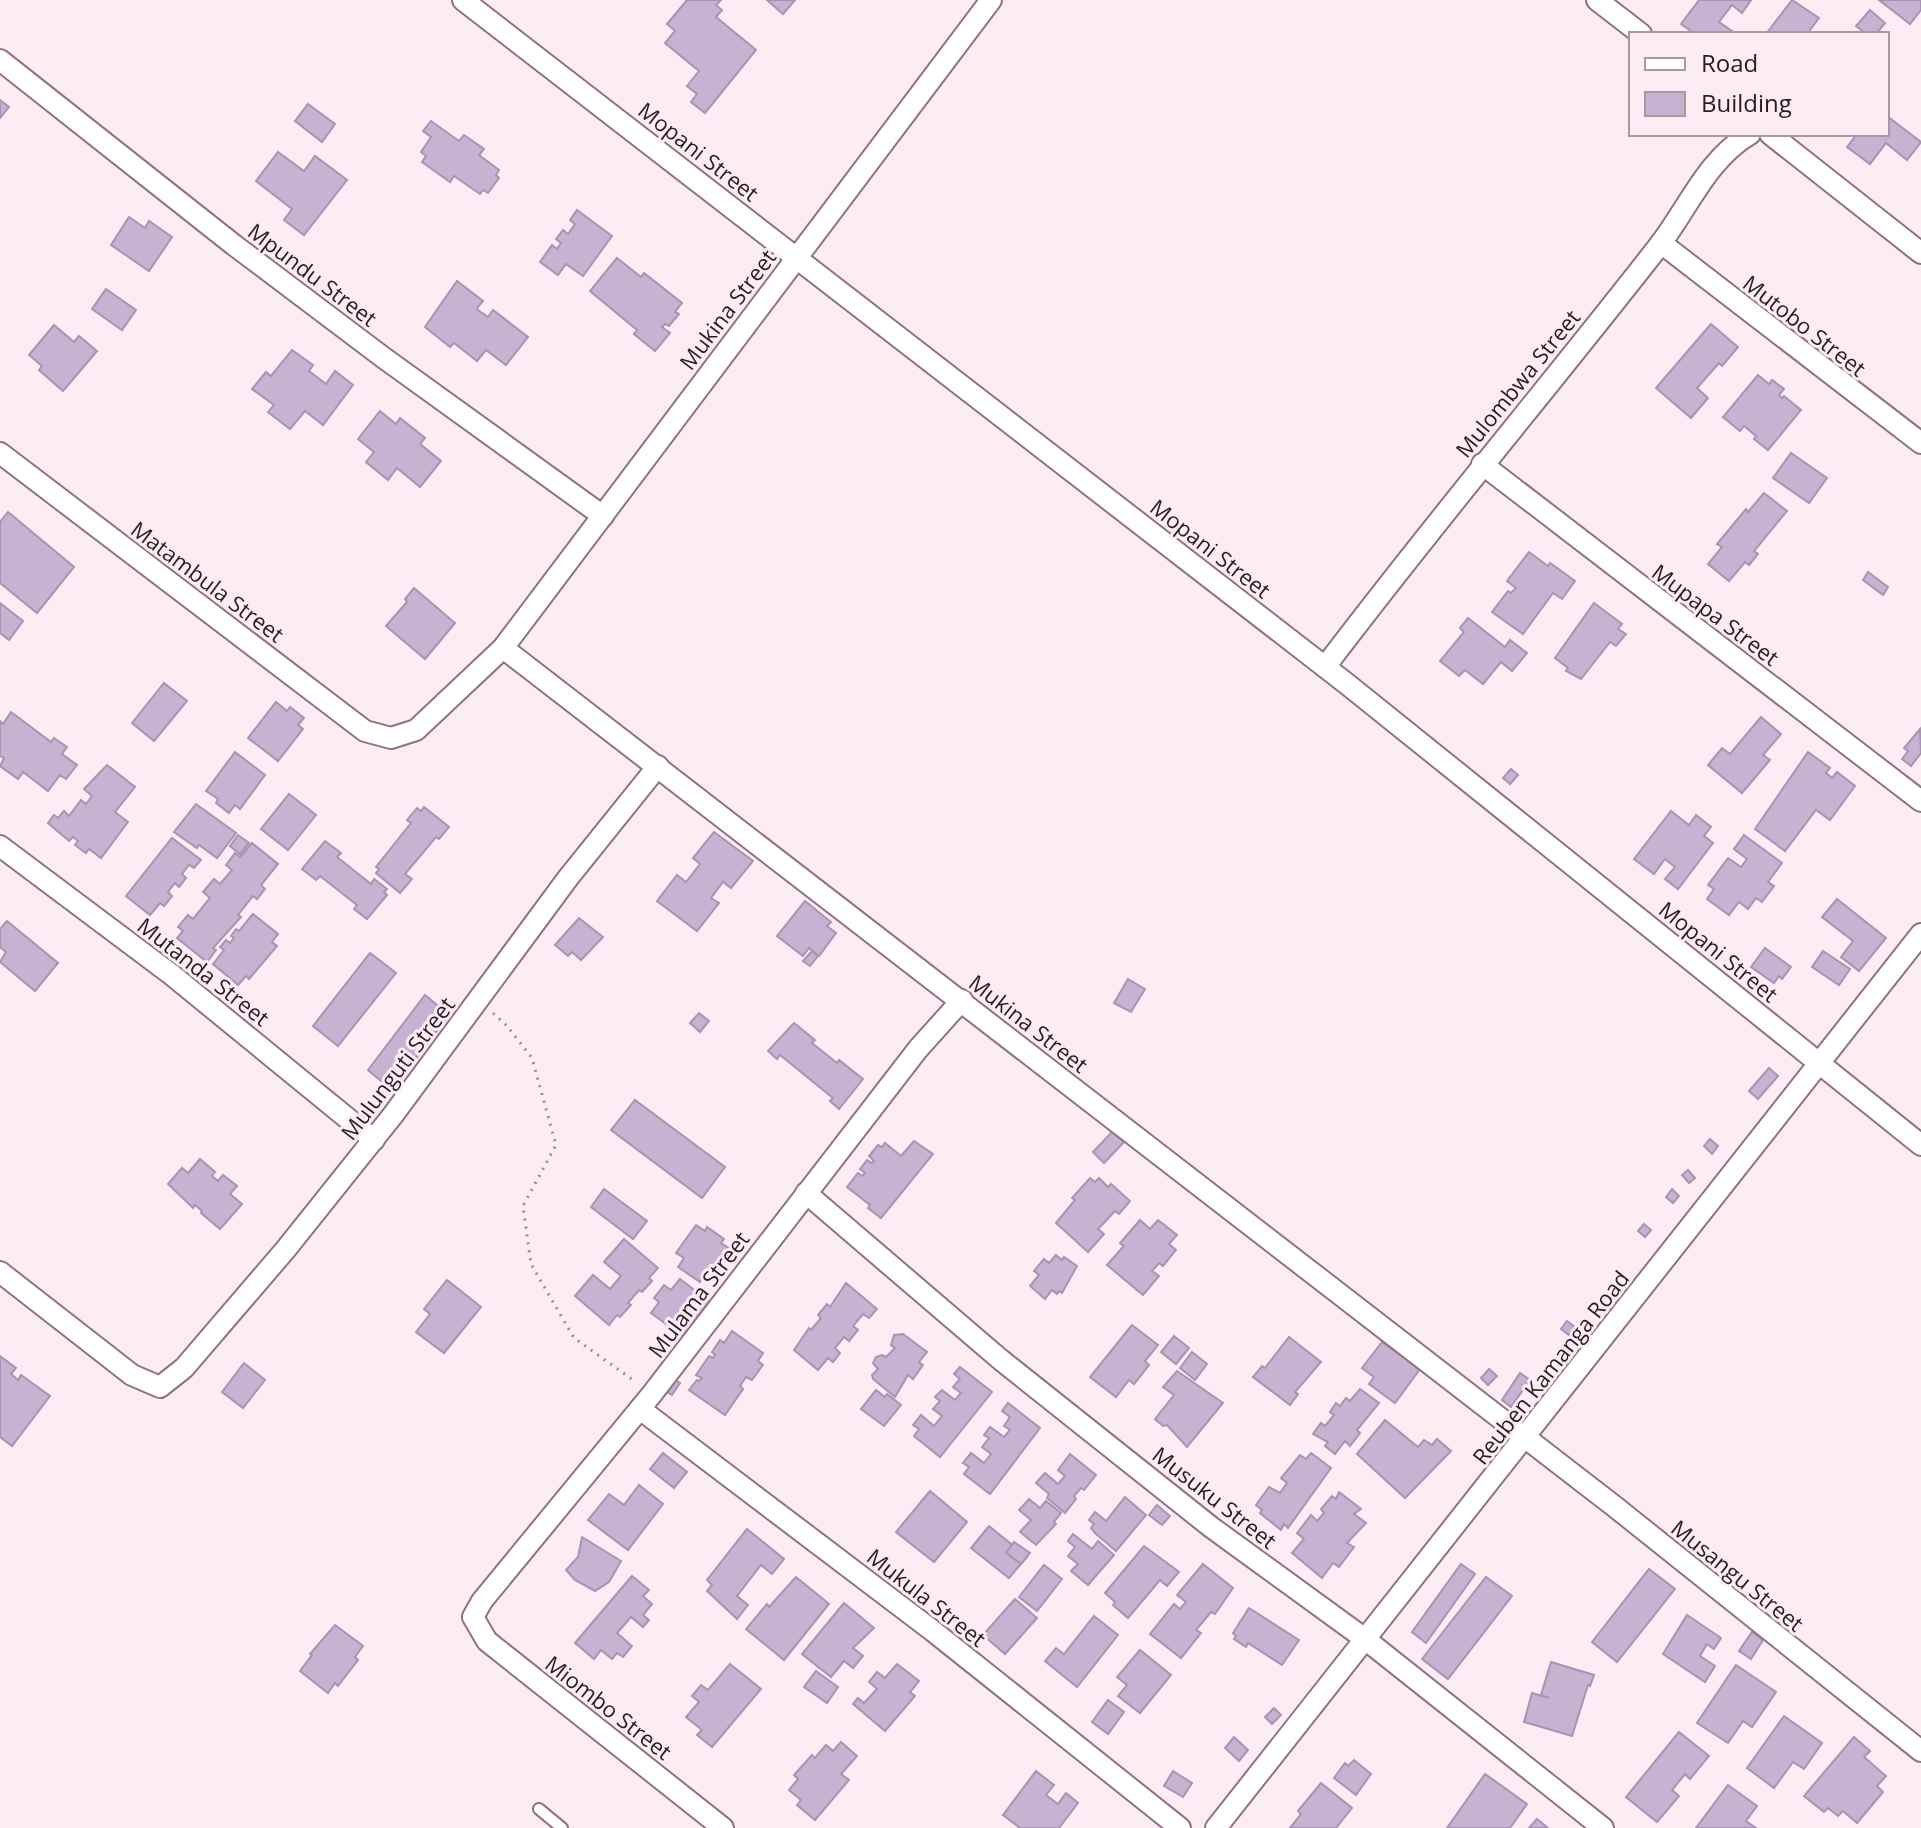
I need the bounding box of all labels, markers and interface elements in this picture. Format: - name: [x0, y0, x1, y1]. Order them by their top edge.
- legend: [1629, 32, 1889, 136]
- text: Road: [1701, 46, 1758, 79]
- text: Building: [1701, 86, 1792, 119]
- street label: Mopani Street: [633, 95, 765, 208]
- street label: Mpundu Street: [242, 216, 384, 333]
- street label: Mukina Street: [672, 243, 782, 375]
- street label: Mutobo Street: [1737, 268, 1873, 383]
- street label: Mulombwa Street: [1448, 303, 1586, 463]
- street label: Mopani Street: [1145, 492, 1277, 605]
- street label: Matambula Street: [125, 514, 291, 649]
- street label: Mupapa Street: [1646, 556, 1786, 672]
- street label: Mopani Street: [1653, 894, 1785, 1008]
- street label: Mutanda Street: [132, 910, 276, 1032]
- street label: Mukina Street: [963, 967, 1095, 1079]
- street label: Mulunguti Street: [333, 990, 461, 1146]
- street label: Mulama Street: [641, 1225, 755, 1363]
- street label: Reuben Kamanga Road: [1465, 1264, 1635, 1470]
- street label: Musuku Street: [1147, 1439, 1283, 1555]
- street label: Musangu Street: [1666, 1512, 1811, 1638]
- street label: Mukula Street: [861, 1541, 993, 1653]
- street label: Miombo Street: [540, 1648, 679, 1766]

